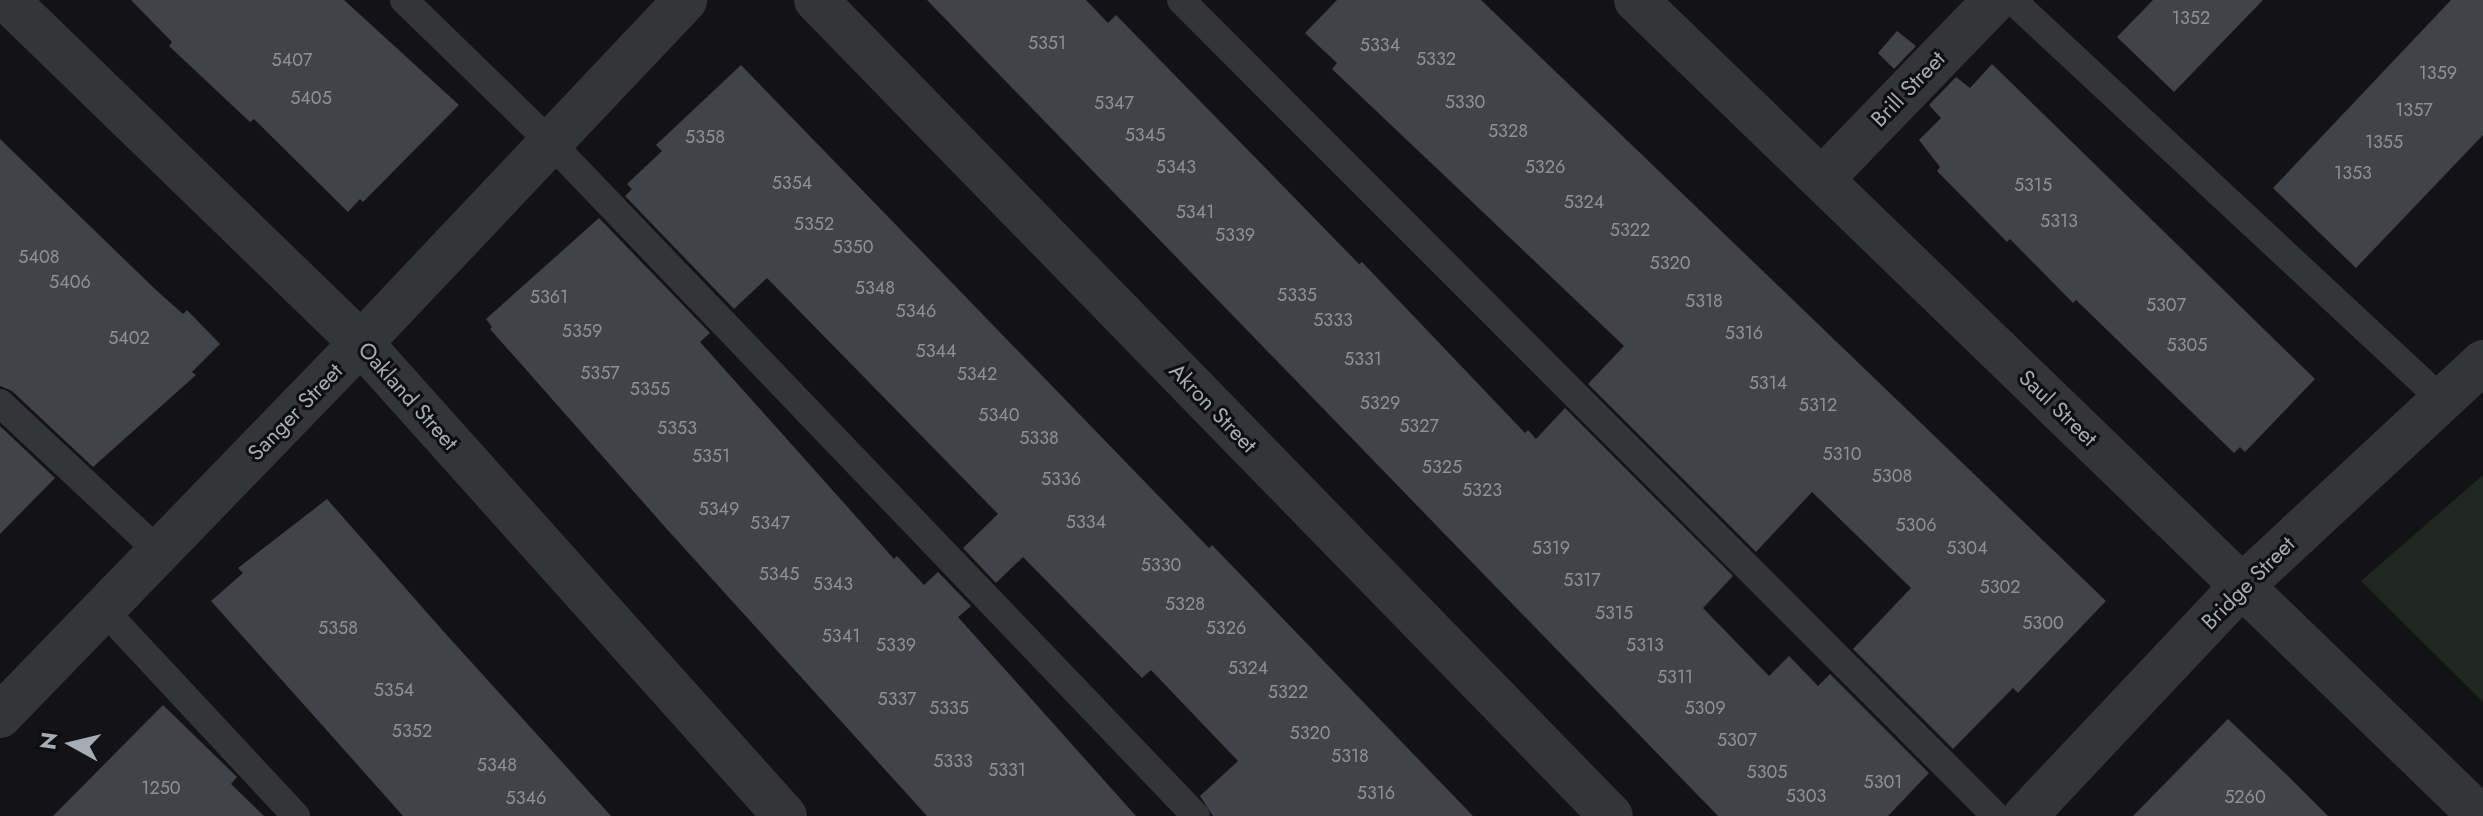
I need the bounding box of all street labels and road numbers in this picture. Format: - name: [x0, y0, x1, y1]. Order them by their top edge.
- street label: Brill Street: [1866, 46, 1950, 132]
- street label: Oakland Street: [353, 336, 463, 456]
- street label: Sanger Street: [242, 358, 348, 466]
- street label: Akron Street: [1164, 358, 1262, 458]
- street label: Saul Street: [2013, 364, 2103, 452]
- street label: Bridge Street: [2196, 531, 2300, 635]

